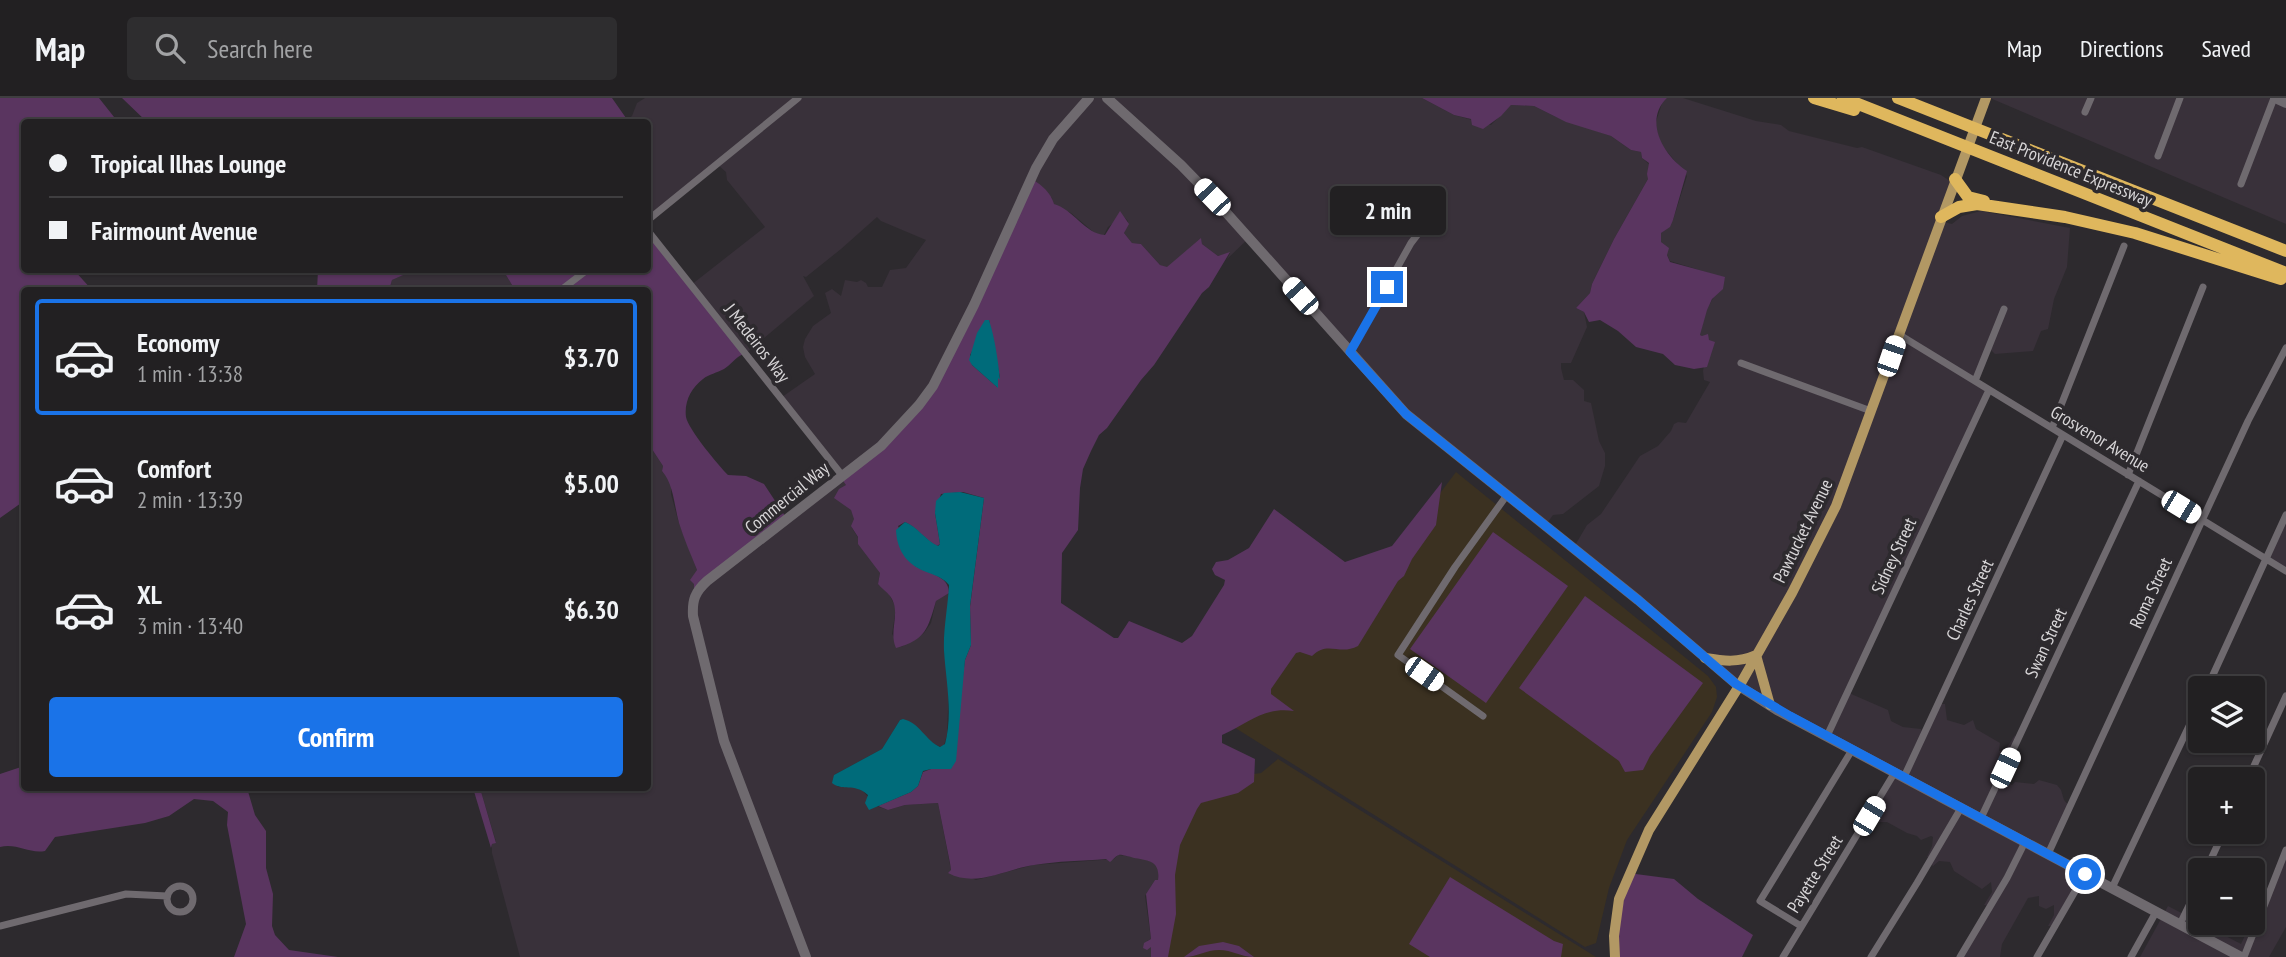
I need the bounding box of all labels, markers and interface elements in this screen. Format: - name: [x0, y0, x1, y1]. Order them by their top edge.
- search box: [127, 17, 617, 80]
- text: Map: [35, 27, 85, 70]
- icon: search: [151, 29, 189, 67]
- text: Search here: [207, 32, 313, 65]
- text: Map: [2007, 33, 2042, 64]
- text: Directions: [2080, 33, 2164, 64]
- text: Saved: [2202, 33, 2251, 64]
- street label: East Providence Expressway: [1986, 125, 2156, 212]
- text: Tropical Ilhas Lounge: [91, 147, 286, 180]
- car: [1190, 175, 1235, 219]
- callout: 2 min: [1329, 186, 1445, 234]
- text: 2 min: [1365, 196, 1411, 225]
- text: Fairmount Avenue: [91, 214, 258, 247]
- route end: [1371, 271, 1403, 303]
- car: [1279, 273, 1322, 319]
- street label: J Medeiros Way: [719, 298, 796, 387]
- icon: car: [53, 326, 116, 389]
- text: Economy: [137, 326, 219, 359]
- car: [1875, 333, 1908, 379]
- text: $3.70: [564, 341, 619, 374]
- text: 1 min · 13:38: [137, 359, 243, 388]
- street label: Grosvenor Avenue: [2047, 400, 2154, 477]
- icon: car: [53, 452, 116, 515]
- text: Comfort: [137, 452, 211, 485]
- street label: Commercial Way: [740, 456, 834, 539]
- text: $5.00: [564, 467, 619, 500]
- street label: Pawtucket Avenue: [1768, 475, 1838, 586]
- text: 2 min · 13:39: [137, 485, 243, 514]
- car: [2158, 487, 2205, 527]
- street label: Sidney Street: [1866, 514, 1921, 598]
- street label: Roma Street: [2124, 554, 2177, 632]
- street label: Charles Street: [1941, 555, 1998, 644]
- icon: car: [53, 578, 116, 641]
- text: XL: [137, 578, 162, 611]
- text: $6.30: [564, 593, 619, 626]
- street label: Swan Street: [2019, 604, 2072, 681]
- text: 3 min · 13:40: [137, 611, 243, 640]
- car: [1401, 653, 1448, 695]
- map controls: [2188, 676, 2265, 935]
- button: layers: [2188, 676, 2265, 753]
- button: Confirm: [49, 697, 623, 777]
- car: [1987, 745, 2024, 791]
- button: +: [2188, 767, 2265, 844]
- car: [1850, 793, 1889, 839]
- street label: Payette Street: [1782, 831, 1847, 917]
- route start: [2069, 858, 2101, 890]
- button: −: [2188, 858, 2265, 935]

